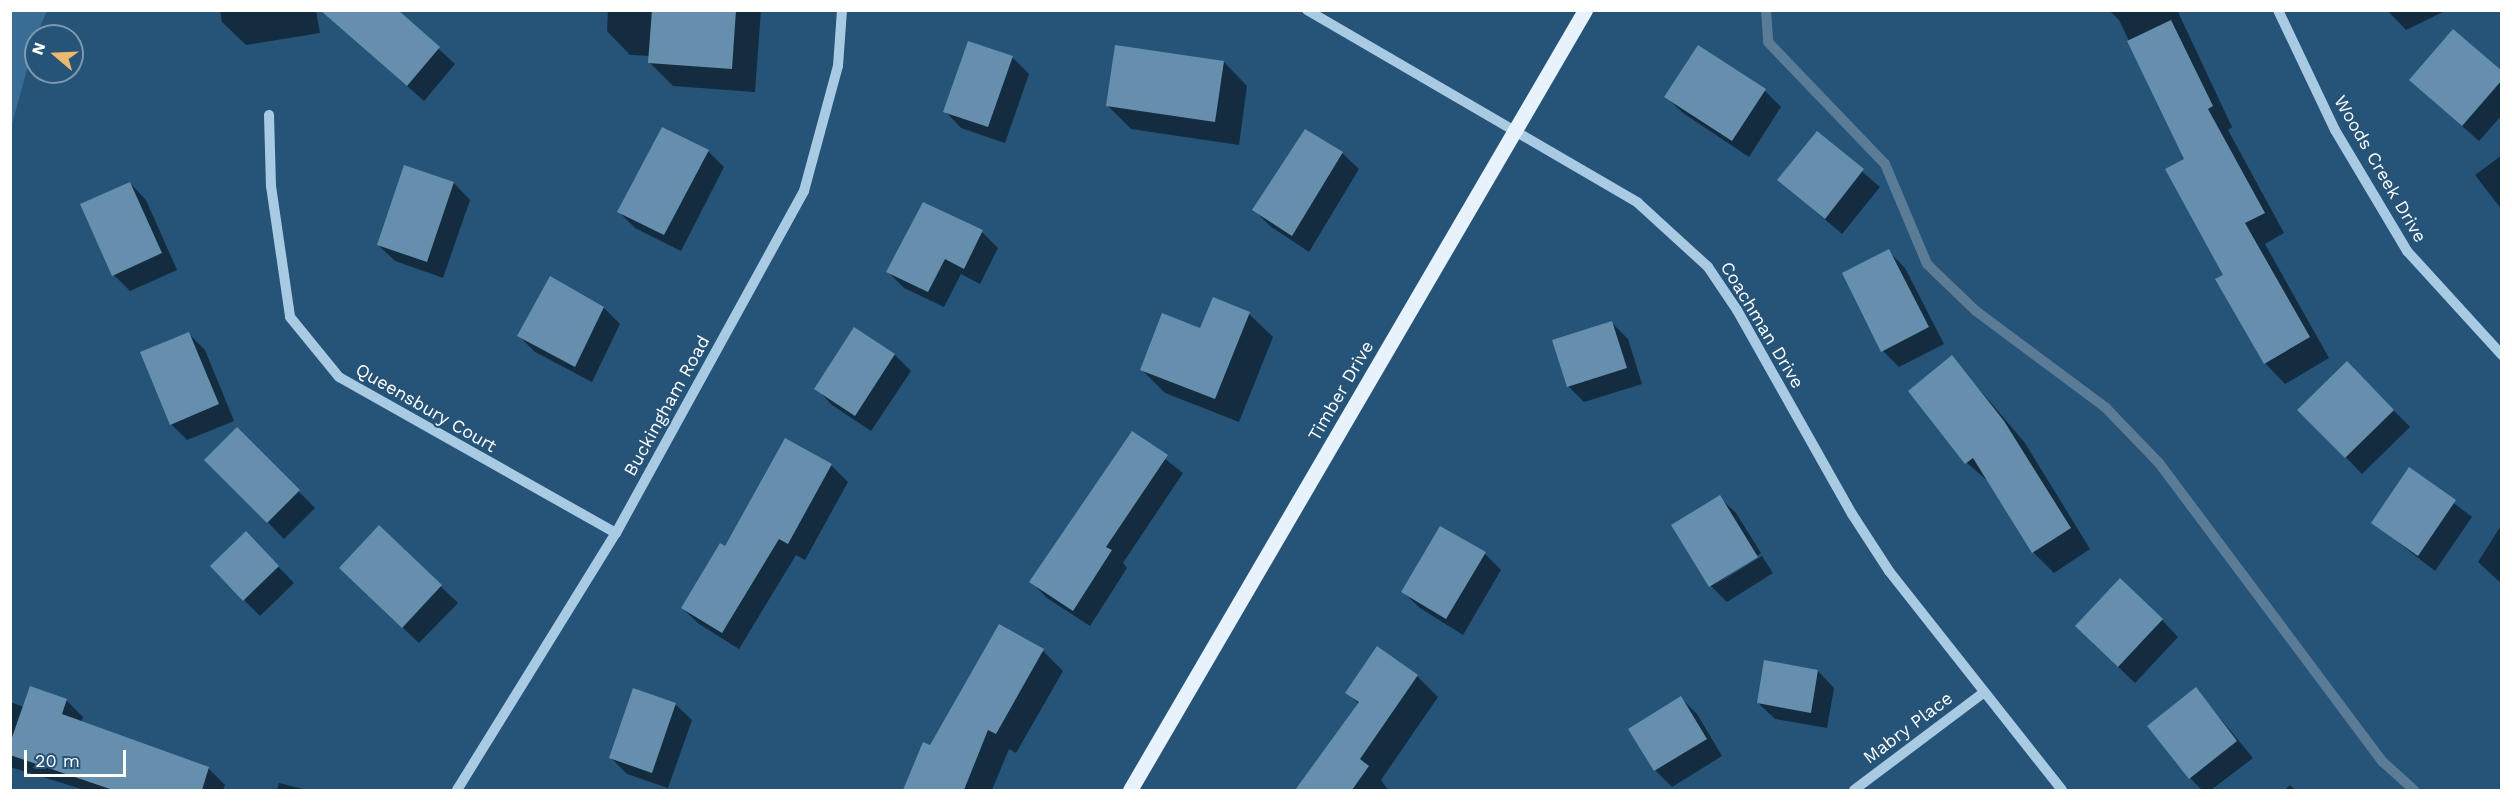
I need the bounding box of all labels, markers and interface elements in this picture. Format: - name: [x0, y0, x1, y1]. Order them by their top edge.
- north arrow: [24, 24, 84, 84]
- text: N: [27, 40, 49, 57]
- street label: Woods Creek Drive: [2329, 92, 2431, 246]
- street label: Coachman Drive: [1716, 258, 1808, 392]
- street label: Buckingham Road: [619, 332, 715, 480]
- street label: Timber Drive: [1304, 337, 1378, 445]
- street label: Queensbury Court: [351, 359, 501, 457]
- street label: Mabry Place: [1859, 687, 1957, 769]
- scale bar: [27, 738, 129, 776]
- text: 20 m: [35, 750, 80, 771]

